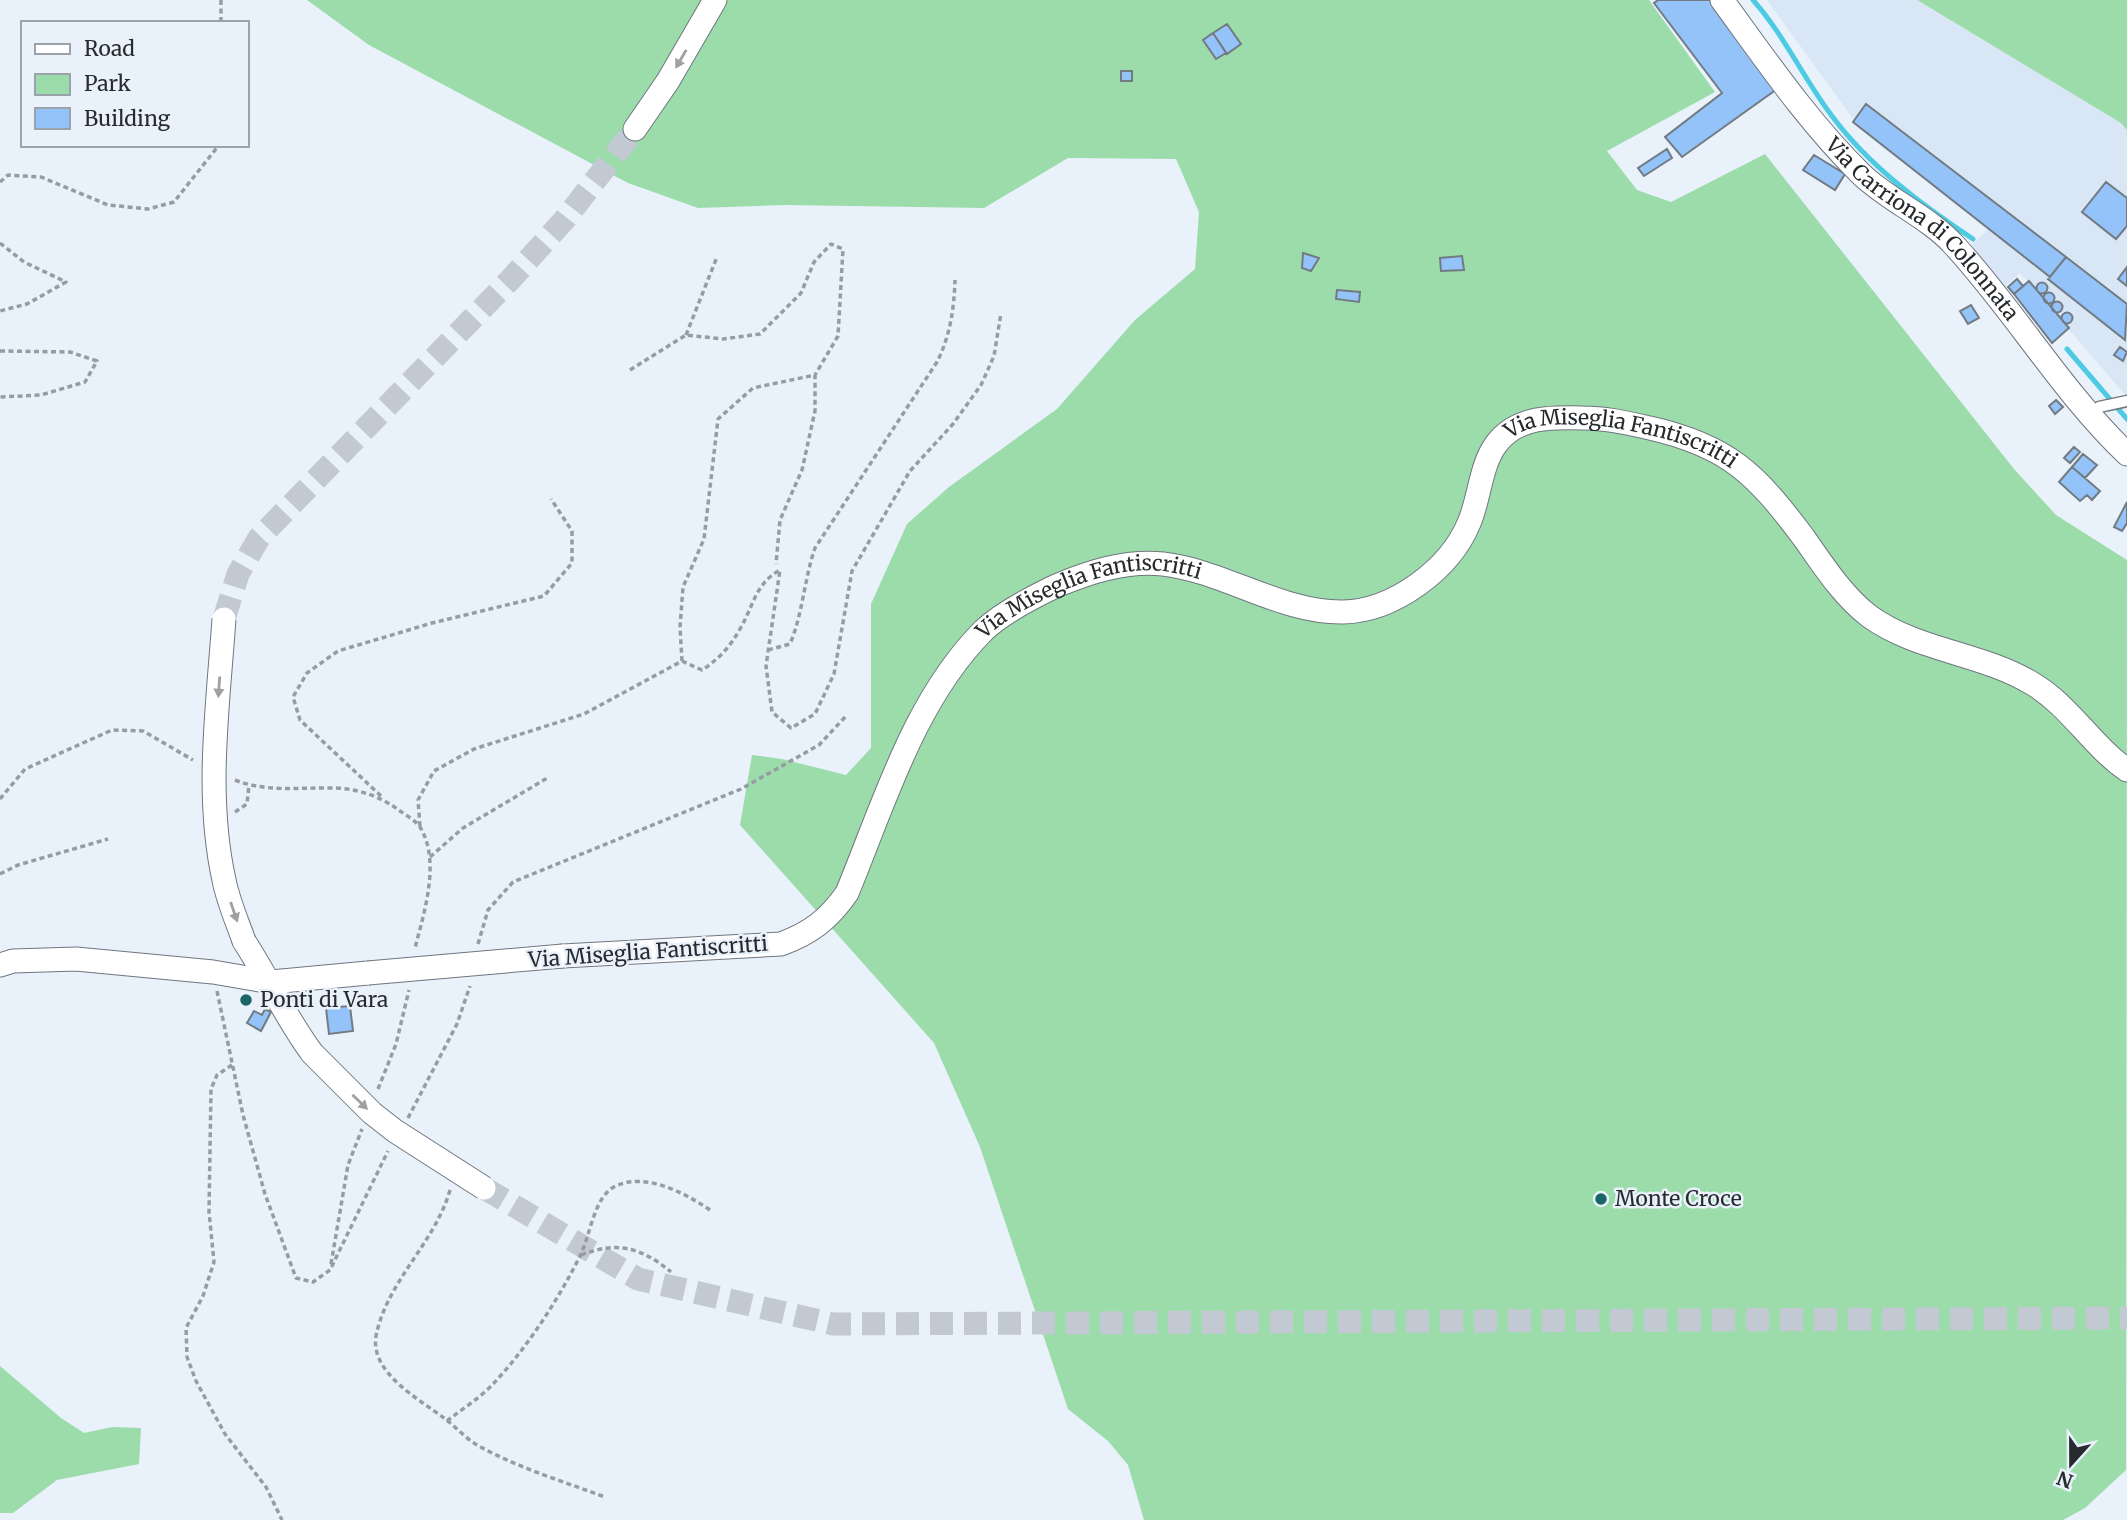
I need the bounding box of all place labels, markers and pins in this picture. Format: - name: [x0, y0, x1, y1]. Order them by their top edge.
- place label: Ponti di Vara: [260, 986, 388, 1013]
- marker: Ponti di Vara: [238, 992, 254, 1008]
- place label: Monte Croce: [1615, 1185, 1742, 1212]
- marker: Monte Croce: [1593, 1191, 1609, 1207]

